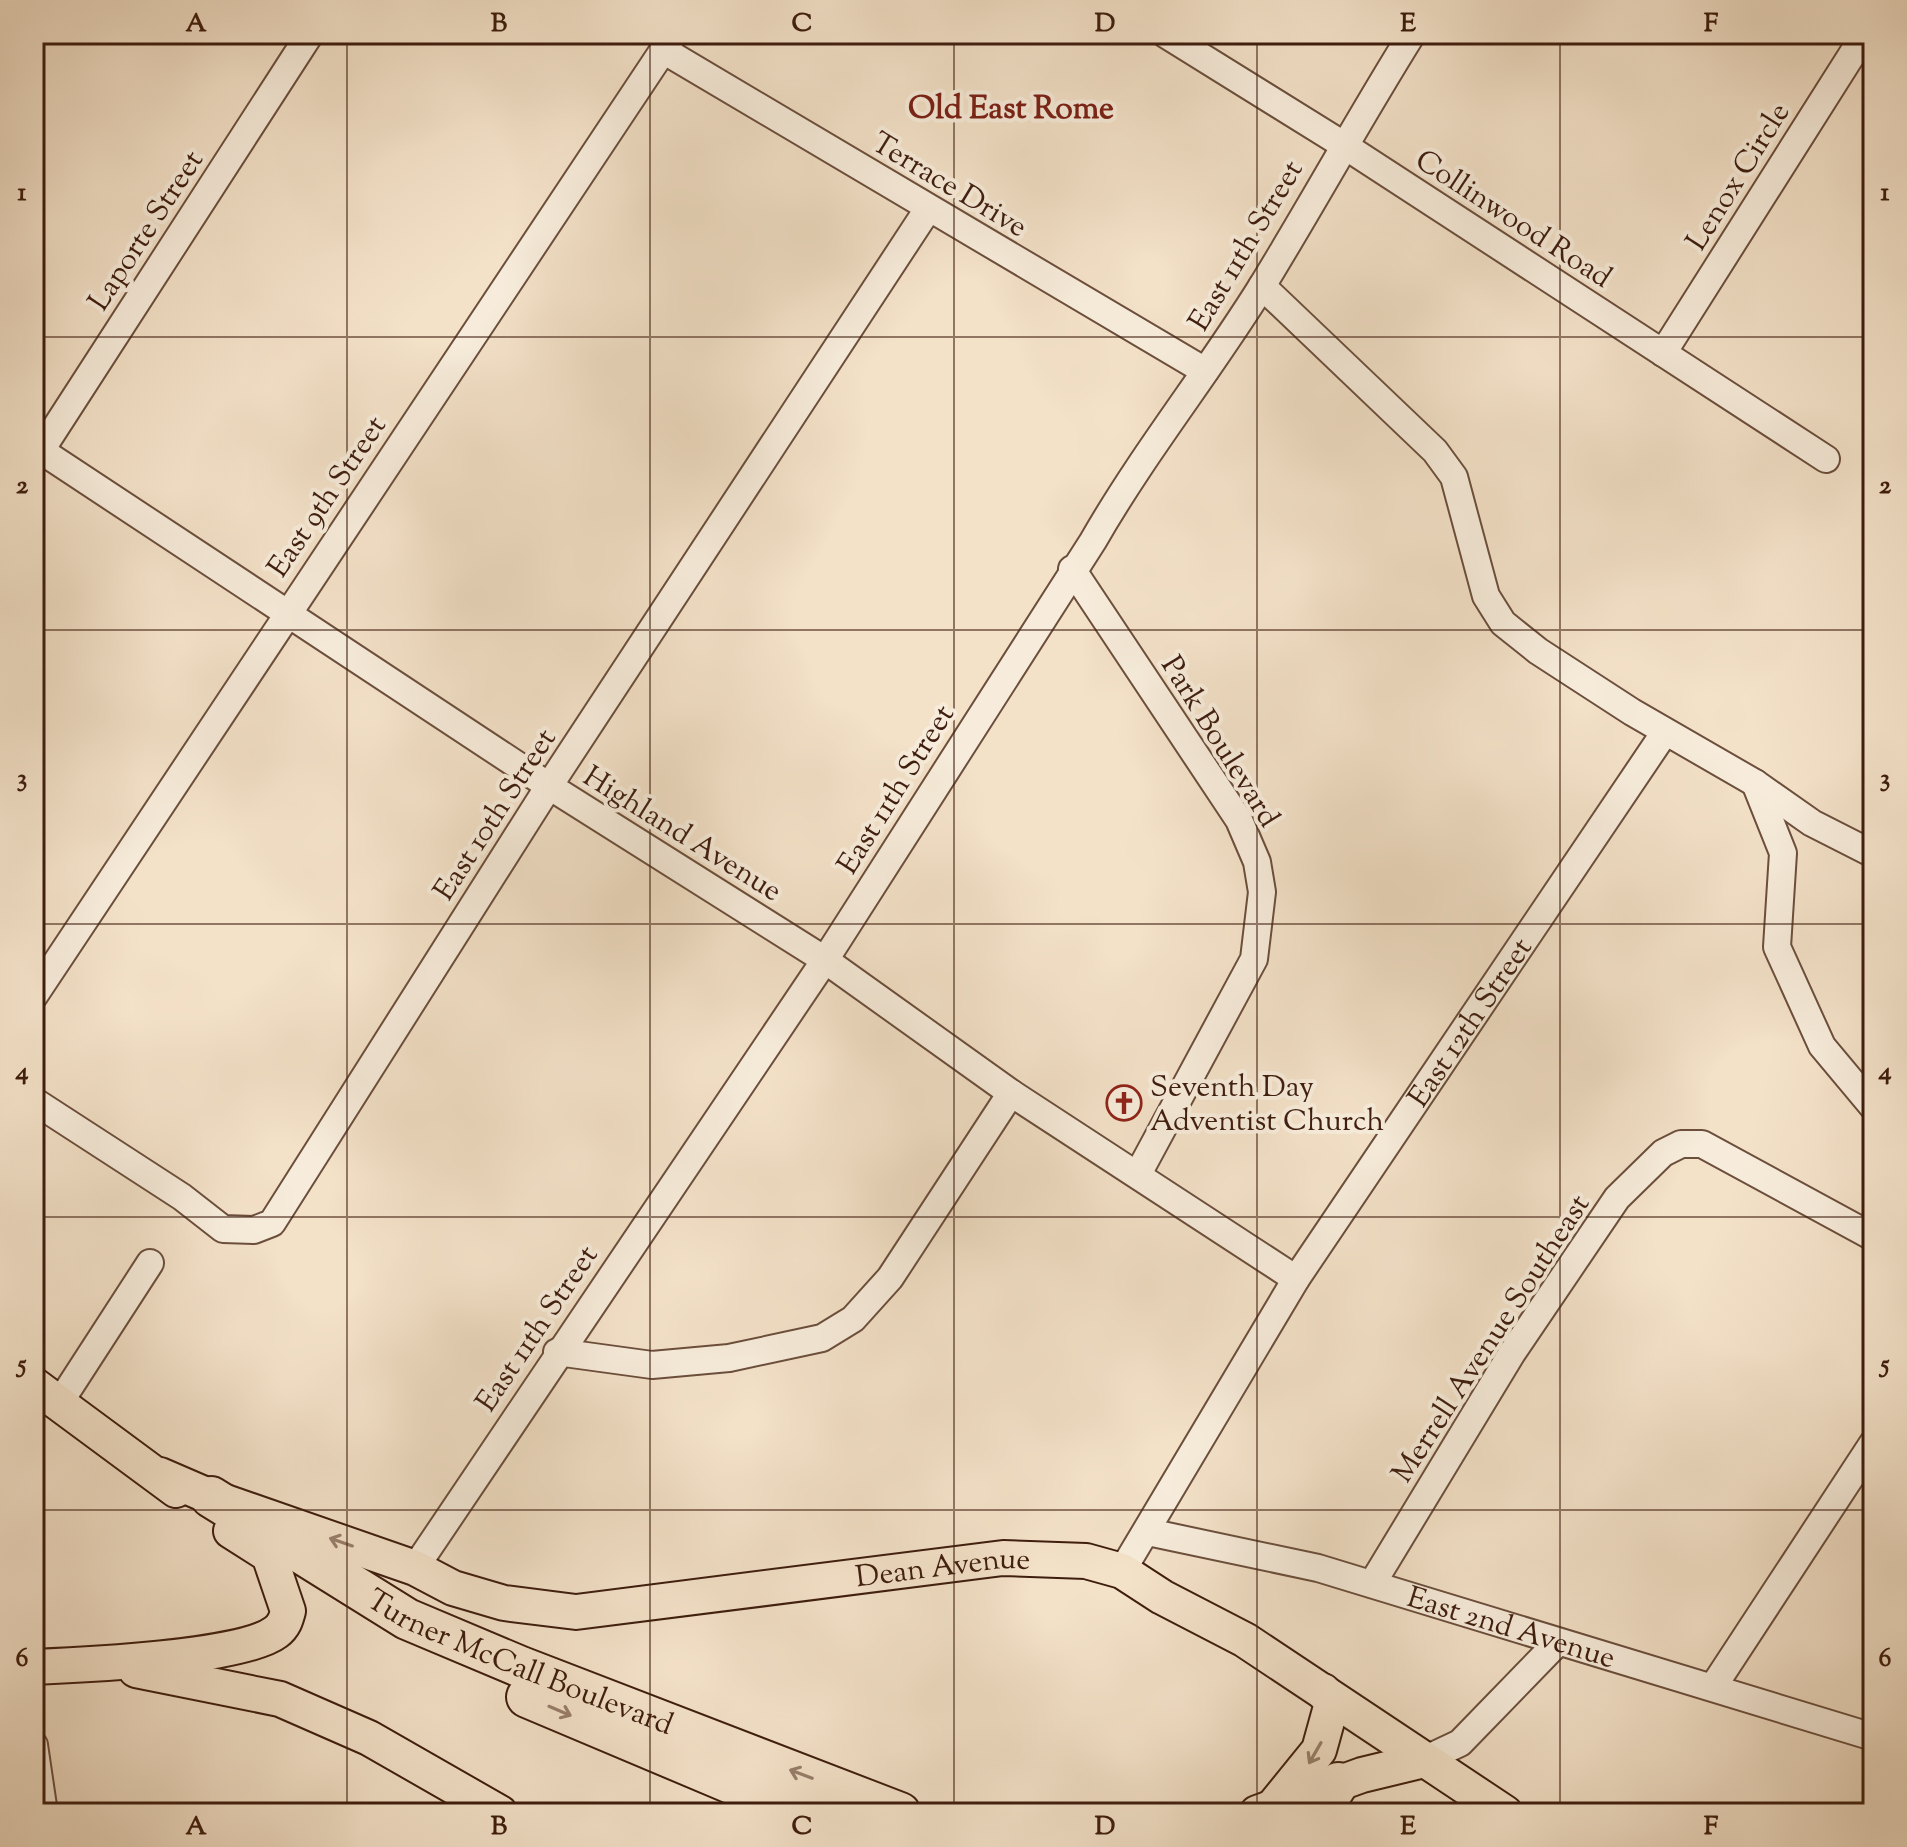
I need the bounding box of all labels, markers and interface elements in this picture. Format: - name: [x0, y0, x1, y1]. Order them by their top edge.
- text: A: [185, 6, 207, 43]
- text: B: [491, 6, 508, 43]
- text: C: [792, 6, 812, 43]
- text: D: [1095, 6, 1115, 43]
- text: E: [1400, 6, 1416, 43]
- text: F: [1704, 6, 1719, 43]
- district label: Old East Rome: [908, 87, 1114, 133]
- street label: Lenox Circle: [1677, 95, 1802, 260]
- street label: Terrace Drive: [863, 123, 1035, 249]
- street label: Collinwood Road: [1406, 140, 1620, 300]
- street label: Laporte Street: [79, 142, 215, 320]
- street label: East 11th Street: [1179, 153, 1315, 340]
- text: 1: [18, 175, 27, 212]
- text: 1: [1881, 175, 1890, 212]
- street label: East 9th Street: [258, 408, 398, 587]
- text: 2: [16, 468, 29, 505]
- text: 2: [1879, 468, 1892, 505]
- street label: Park Boulevard: [1149, 648, 1289, 837]
- street label: East 11th Street: [828, 697, 966, 883]
- street label: East 10th Street: [424, 721, 568, 910]
- street label: Highland Avenue: [574, 757, 790, 914]
- text: 3: [17, 761, 27, 798]
- text: 3: [1880, 761, 1890, 798]
- street label: East 12th Street: [1399, 930, 1544, 1117]
- text: 4: [14, 1054, 29, 1091]
- text: 4: [1877, 1054, 1892, 1091]
- place label: Seventh Day Adventist Church: [1150, 1067, 1384, 1144]
- church icon: Seventh Day Adventist Church: [1105, 1084, 1143, 1122]
- street label: Merrell Avenue Southeast: [1383, 1187, 1602, 1492]
- street label: East 11th Street: [466, 1238, 610, 1421]
- text: 5: [16, 1347, 27, 1384]
- text: 5: [1879, 1347, 1890, 1384]
- one-way arrow: [329, 1534, 354, 1549]
- street label: Dean Avenue: [853, 1539, 1031, 1600]
- street label: East 2nd Avenue: [1401, 1577, 1620, 1681]
- street label: Turner McCall Boulevard: [357, 1580, 679, 1748]
- text: 6: [16, 1641, 29, 1678]
- text: 6: [1879, 1641, 1892, 1678]
- one-way arrow: [547, 1705, 572, 1720]
- one-way arrow: [1307, 1741, 1322, 1765]
- one-way arrow: [789, 1766, 814, 1781]
- text: A: [185, 1809, 207, 1846]
- text: B: [491, 1809, 508, 1846]
- text: C: [792, 1809, 812, 1846]
- text: D: [1095, 1809, 1115, 1846]
- text: E: [1400, 1809, 1416, 1846]
- text: F: [1704, 1809, 1719, 1846]

